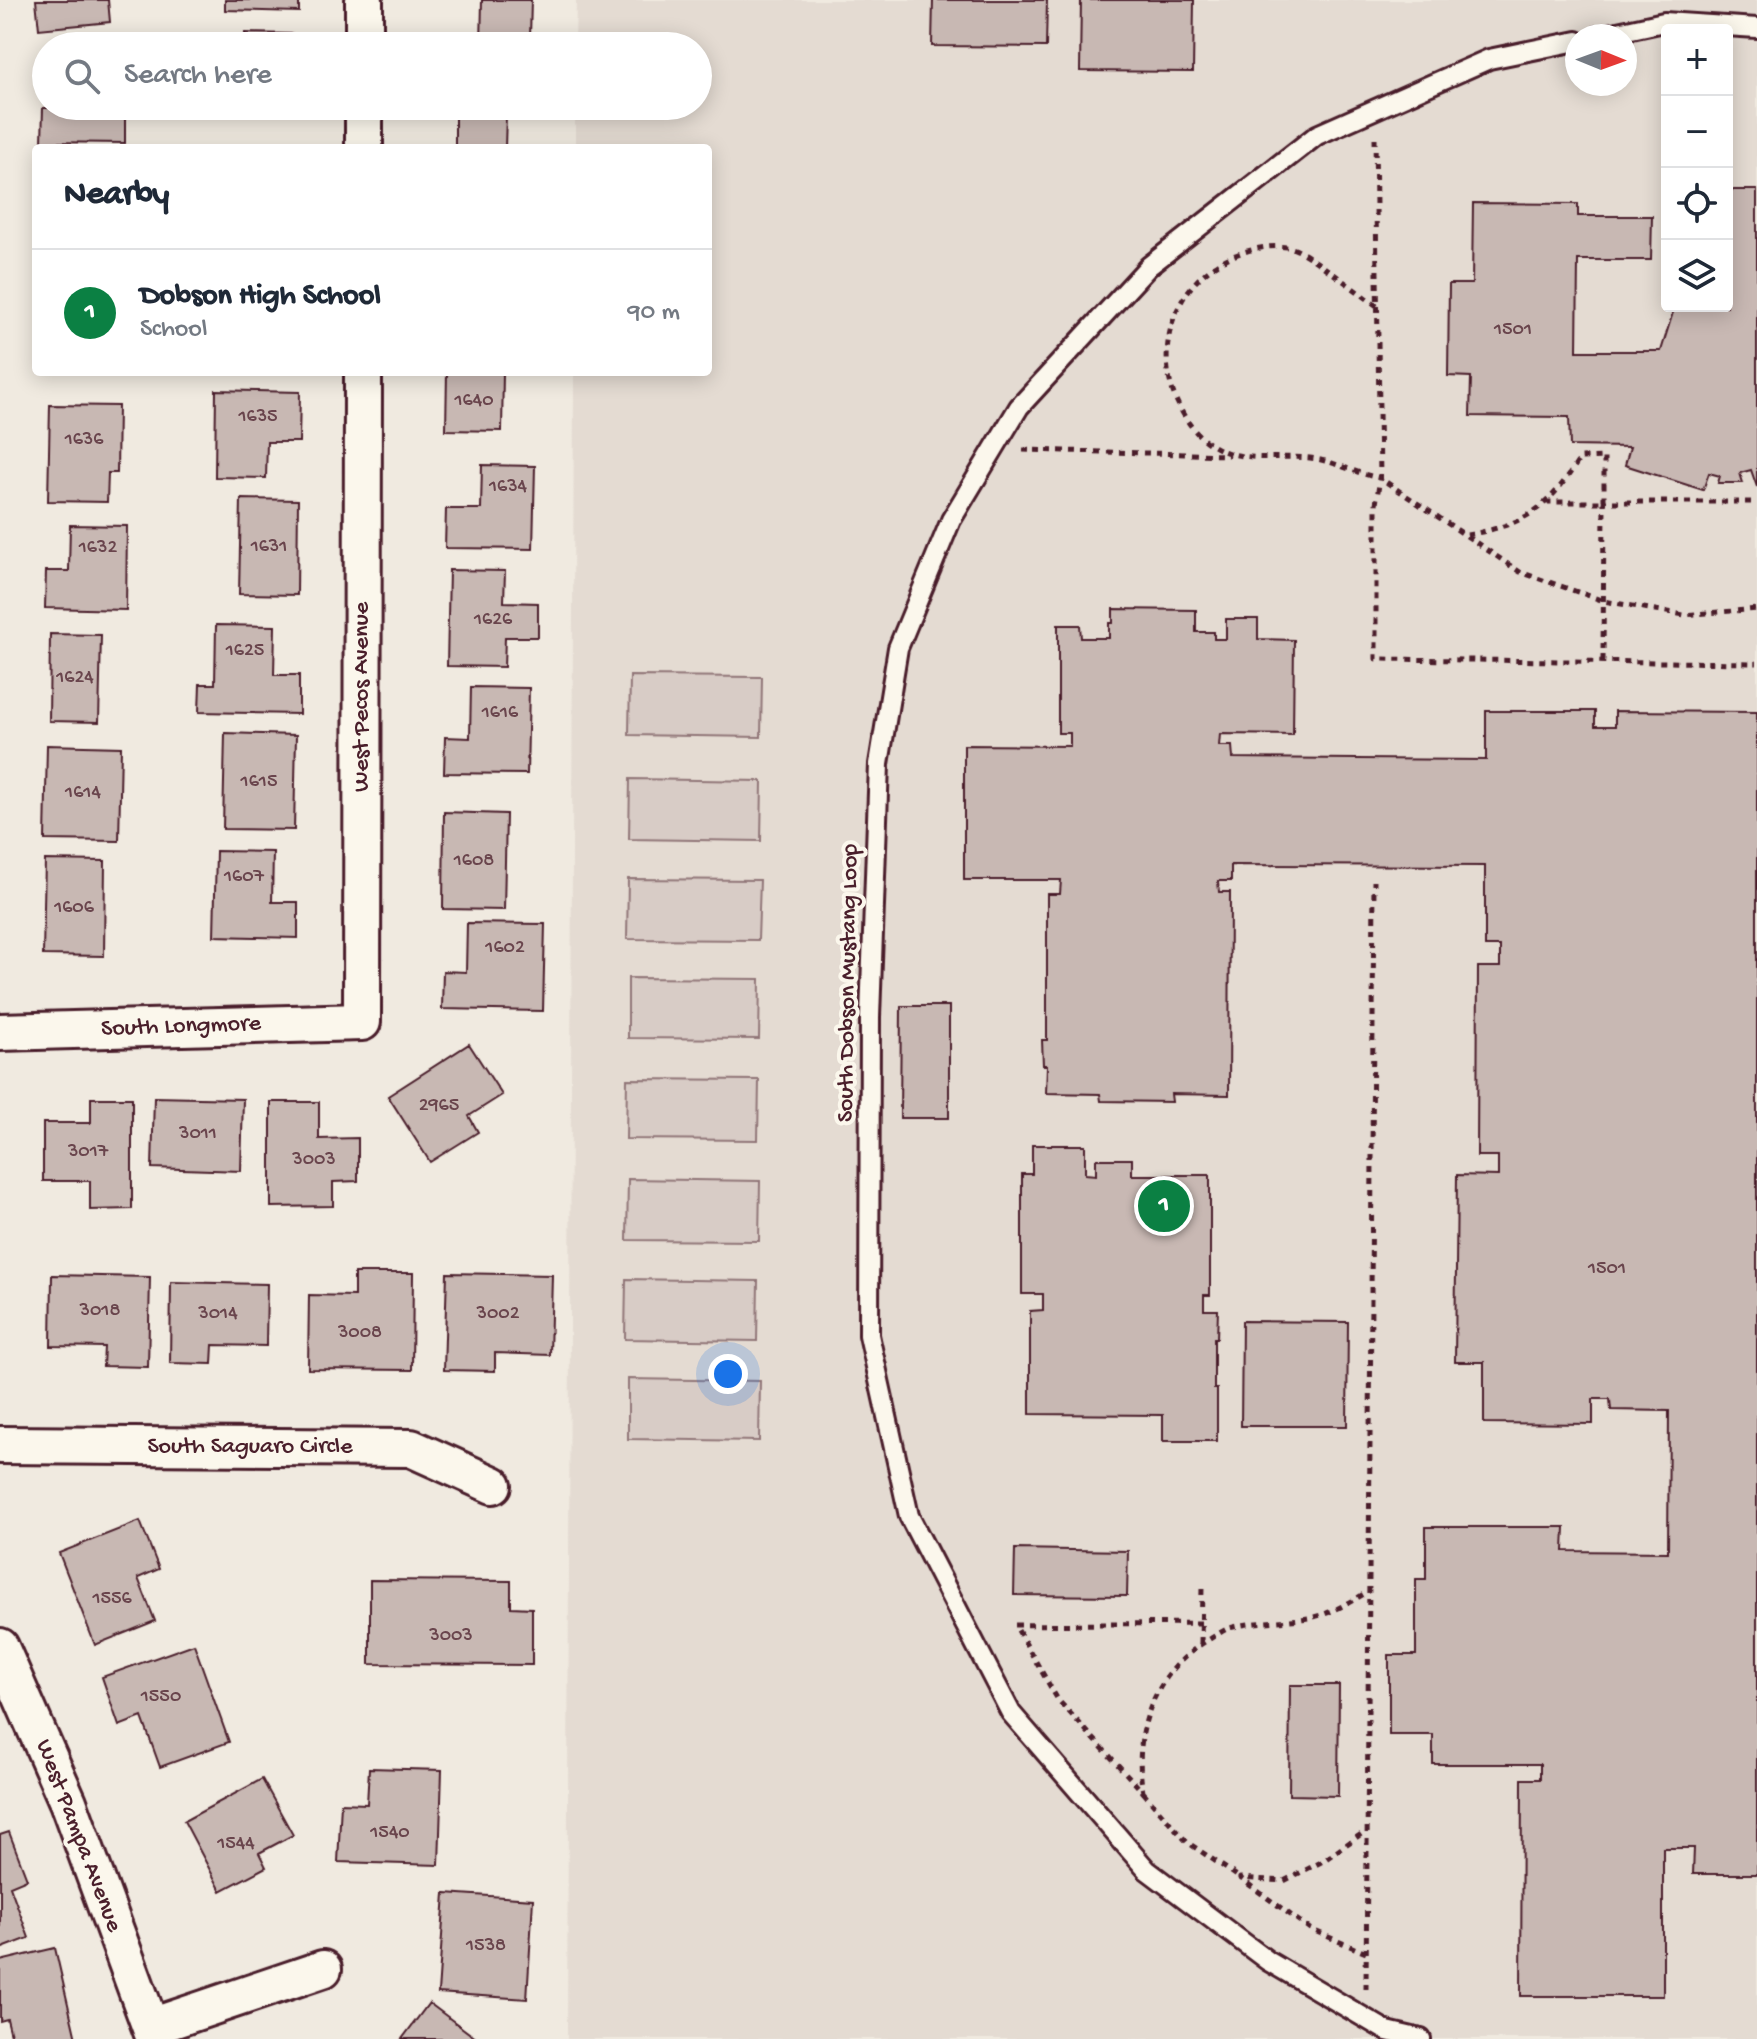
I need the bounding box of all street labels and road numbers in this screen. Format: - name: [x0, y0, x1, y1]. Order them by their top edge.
- street label: West Pecos Avenue: [348, 601, 377, 792]
- street label: South Dobson Mustang Loop: [832, 843, 866, 1122]
- street label: South Longmore: [101, 1010, 262, 1044]
- street label: South Saguaro Circle: [147, 1433, 353, 1462]
- street label: West Pampa Avenue: [28, 1736, 128, 1937]

